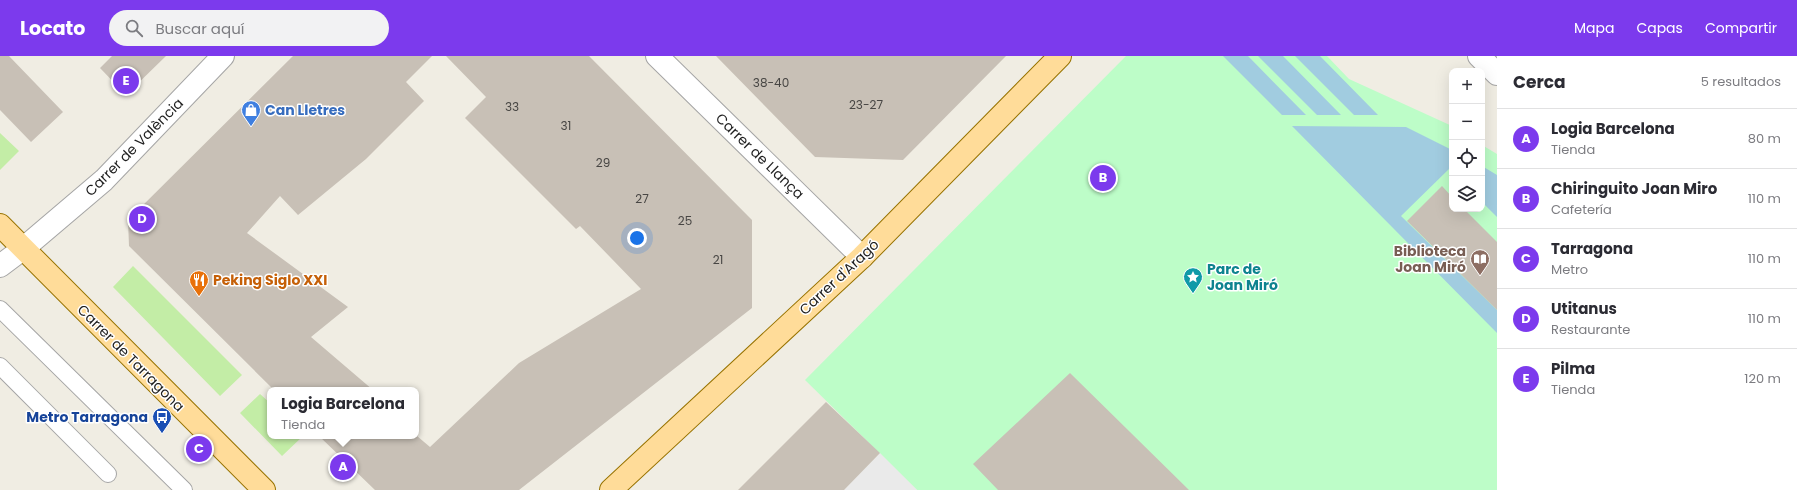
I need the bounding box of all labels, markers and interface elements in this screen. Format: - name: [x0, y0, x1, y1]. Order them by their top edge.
- search box: [109, 10, 389, 46]
- text: Locato: [20, 15, 85, 42]
- icon: search: [123, 17, 145, 39]
- text: Buscar aquí: [155, 18, 244, 39]
- text: Mapa: [1574, 18, 1614, 38]
- text: Capas: [1636, 18, 1683, 38]
- text: Compartir: [1705, 18, 1777, 38]
- pin: E: [113, 66, 139, 96]
- map controls: [1449, 68, 1485, 212]
- button: +: [1449, 68, 1485, 104]
- text: Cerca: [1513, 70, 1566, 94]
- text: 5 resultados: [1701, 72, 1781, 91]
- house number: 38-40: [753, 74, 789, 91]
- street label: Carrer de València: [80, 93, 188, 201]
- house number: 23-27: [849, 96, 883, 113]
- house number: 33: [505, 98, 519, 115]
- shop icon: Can Lletres: [240, 99, 262, 127]
- place label: Can Lletres: [265, 100, 345, 120]
- button: −: [1449, 104, 1485, 140]
- street label: Carrer de Llança: [711, 108, 809, 204]
- house number: 31: [561, 117, 571, 134]
- text: Logia Barcelona: [1551, 118, 1675, 139]
- text: A: [1521, 129, 1531, 148]
- text: 80 m: [1748, 129, 1781, 148]
- button: locate: [1449, 140, 1485, 176]
- text: Tienda: [1551, 140, 1595, 159]
- house number: 29: [596, 154, 610, 171]
- pin: B: [1090, 163, 1116, 193]
- button: layers: [1449, 176, 1485, 212]
- text: Chiringuito Joan Miro: [1551, 178, 1717, 199]
- text: B: [1522, 189, 1530, 208]
- text: 110 m: [1748, 189, 1781, 208]
- house number: 27: [635, 190, 649, 207]
- text: Cafetería: [1551, 200, 1612, 219]
- pin: D: [129, 204, 155, 234]
- house number: 25: [678, 212, 692, 229]
- your location: [627, 228, 647, 248]
- street label: Carrer d'Aragó: [795, 235, 883, 319]
- text: Tarragona: [1551, 238, 1633, 259]
- place label: Biblioteca Joan Miró: [1394, 241, 1466, 277]
- library icon: Biblioteca Joan Miró: [1469, 248, 1491, 276]
- text: C: [1521, 249, 1531, 268]
- text: 110 m: [1748, 249, 1781, 268]
- house number: 21: [713, 251, 723, 268]
- place label: Parc de Joan Miró: [1207, 259, 1278, 295]
- text: Metro: [1551, 260, 1588, 279]
- place icon: Parc de Joan Miró: [1182, 266, 1204, 294]
- restaurant icon: Peking Siglo XXI: [188, 269, 210, 297]
- place label: Peking Siglo XXI: [213, 270, 327, 290]
- text: Utitanus: [1551, 298, 1617, 319]
- street label: Carrer de Tarragona: [73, 300, 189, 416]
- text: D: [1521, 309, 1531, 328]
- text: 110 m: [1748, 309, 1781, 328]
- text: Restaurante: [1551, 320, 1630, 339]
- text: Pilma: [1551, 358, 1595, 379]
- text: E: [1522, 369, 1530, 388]
- text: 120 m: [1744, 369, 1781, 388]
- text: Tienda: [1551, 380, 1595, 399]
- popup: [267, 387, 419, 439]
- text: Logia Barcelona: [281, 393, 405, 414]
- bus stop icon: Metro Tarragona: [151, 406, 173, 434]
- place label: Metro Tarragona: [26, 407, 148, 427]
- text: Tienda: [281, 415, 325, 434]
- pin: C: [186, 434, 212, 464]
- pin: A: [330, 452, 356, 482]

